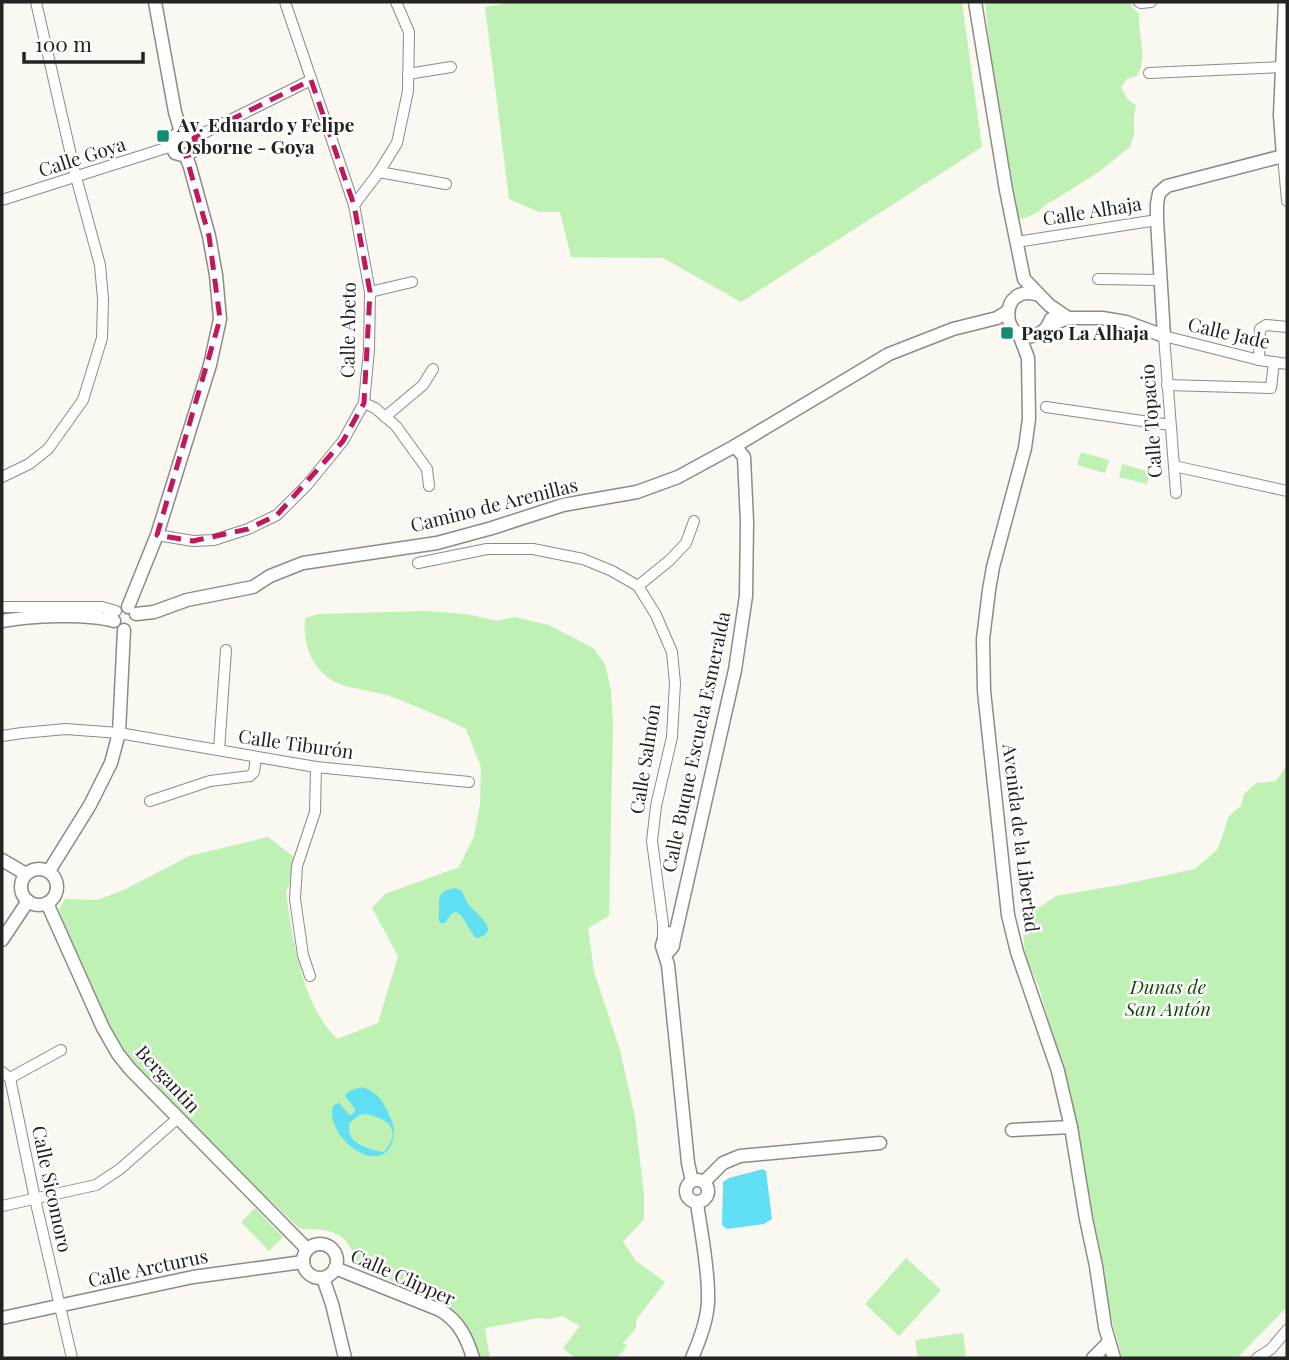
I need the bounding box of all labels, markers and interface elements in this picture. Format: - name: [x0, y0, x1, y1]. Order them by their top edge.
- scale bar: [24, 21, 144, 65]
- text: 100 m: [35, 29, 92, 57]
- place label: Av. Eduardo y Felipe Osborne - Goya: [176, 111, 354, 159]
- marker: Av. Eduardo y Felipe Osborne - Goya: [155, 128, 171, 144]
- street label: Calle Goya: [35, 130, 129, 182]
- street label: Calle Alhaja: [1041, 189, 1144, 231]
- street label: Calle Abeto: [333, 282, 361, 378]
- street label: Calle Jade: [1186, 310, 1273, 354]
- place label: Pago La Alhaja: [1021, 319, 1149, 345]
- marker: Pago La Alhaja: [999, 325, 1015, 341]
- street label: Calle Topacio: [1133, 363, 1167, 479]
- street label: Camino de Arenillas: [407, 471, 580, 537]
- street label: Calle Buque Escuela Esmeralda: [655, 608, 736, 875]
- street label: Calle Salmón: [622, 701, 666, 816]
- street label: Calle Tiburón: [237, 722, 356, 764]
- street label: Avenida de la Libertad: [997, 741, 1046, 934]
- park label: Dunas de San Antón: [1124, 973, 1211, 1021]
- street label: Bergantin: [131, 1039, 207, 1118]
- street label: Calle Sicomoro: [27, 1123, 79, 1254]
- street label: Calle Clipper: [347, 1241, 460, 1311]
- street label: Calle Arcturus: [85, 1242, 210, 1292]

